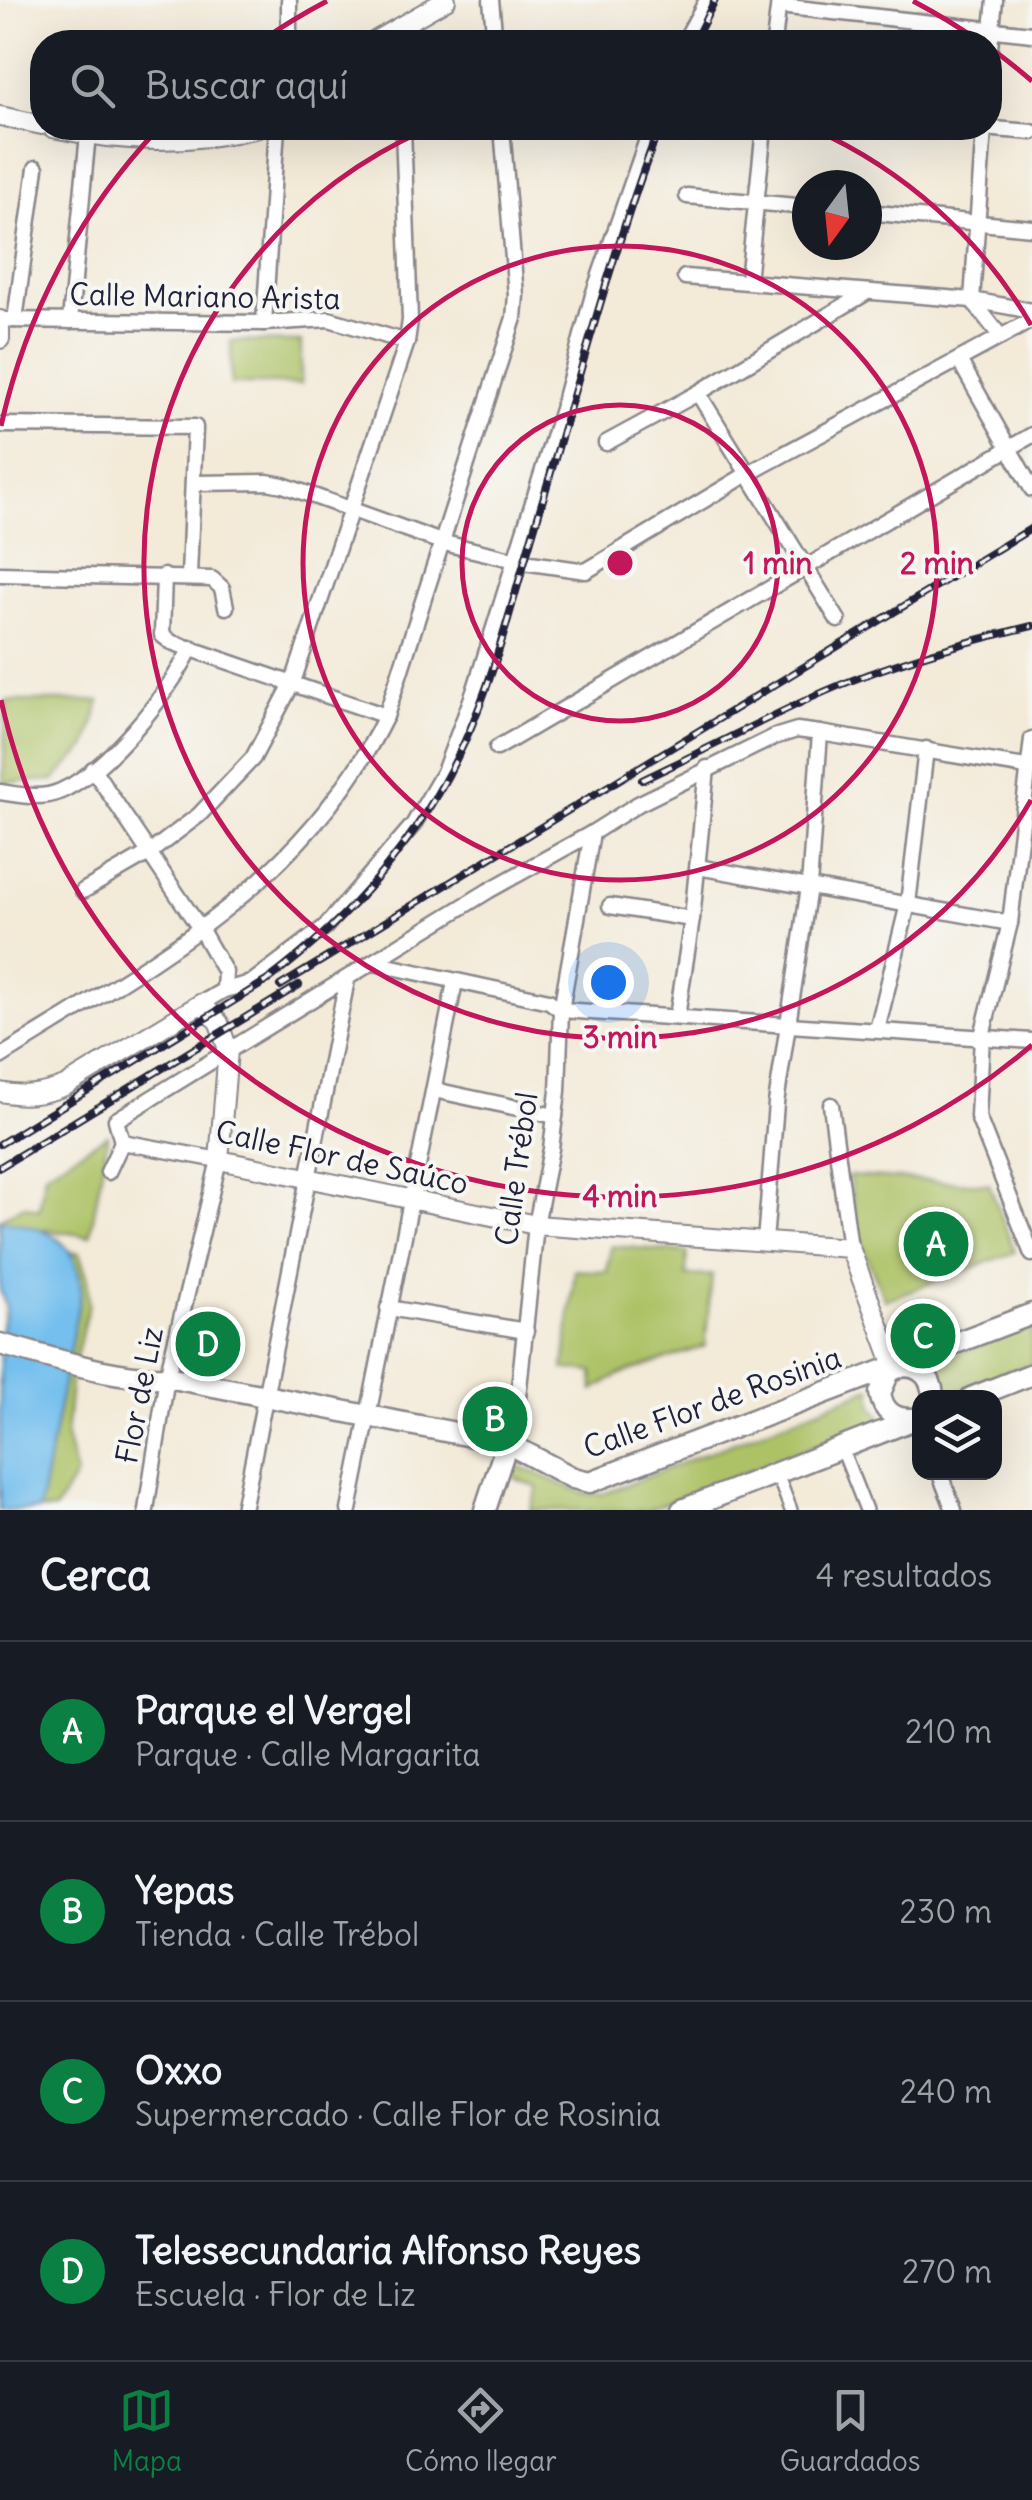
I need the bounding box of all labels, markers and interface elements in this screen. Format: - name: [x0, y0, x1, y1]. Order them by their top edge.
- search box: [30, 30, 1002, 140]
- icon: search: [65, 58, 120, 113]
- text: Buscar aquí: [145, 62, 348, 109]
- north arrow: [792, 170, 882, 260]
- street label: Calle Mariano Arista: [69, 275, 341, 317]
- text: 1 min: [743, 544, 813, 582]
- text: 2 min: [900, 544, 974, 582]
- centre of rings: [602, 545, 638, 581]
- your location: [583, 957, 634, 1008]
- text: 3 min: [583, 1018, 657, 1056]
- street label: Calle Trébol: [486, 1090, 546, 1248]
- street label: Calle Flor de Saúco: [212, 1112, 472, 1202]
- text: 4 min: [583, 1177, 657, 1215]
- pin: A: [904, 1206, 968, 1282]
- pin: C: [890, 1298, 956, 1374]
- pin: D: [176, 1306, 240, 1382]
- street label: Flor de Liz: [107, 1324, 171, 1466]
- street label: Calle Flor de Rosinia: [578, 1338, 846, 1466]
- pin: B: [462, 1382, 528, 1456]
- map controls: [912, 1390, 1002, 1480]
- button: layers: [912, 1390, 1002, 1480]
- text: Cerca: [40, 1549, 151, 1601]
- text: 4 resultados: [816, 1555, 992, 1596]
- text: Parque el Vergel: [135, 1687, 412, 1734]
- text: A: [62, 1711, 83, 1752]
- text: 210 m: [905, 1711, 992, 1752]
- text: Parque · Calle Margarita: [135, 1734, 481, 1775]
- text: Yepas: [135, 1867, 234, 1914]
- text: B: [62, 1891, 83, 1932]
- text: 230 m: [900, 1891, 992, 1932]
- text: Tienda · Calle Trébol: [135, 1914, 419, 1955]
- text: Oxxo: [135, 2047, 222, 2094]
- text: C: [62, 2071, 83, 2112]
- text: 240 m: [900, 2071, 992, 2112]
- text: Supermercado · Calle Flor de Rosinia: [135, 2094, 661, 2135]
- text: Telesecundaria Alfonso Reyes: [135, 2227, 641, 2274]
- text: D: [61, 2251, 84, 2292]
- text: 270 m: [902, 2251, 992, 2292]
- text: Escuela · Flor de Liz: [135, 2274, 416, 2315]
- tab: Mapa: [112, 2383, 182, 2479]
- tab: Cómo llegar: [405, 2383, 557, 2479]
- tab: Guardados: [780, 2383, 920, 2479]

